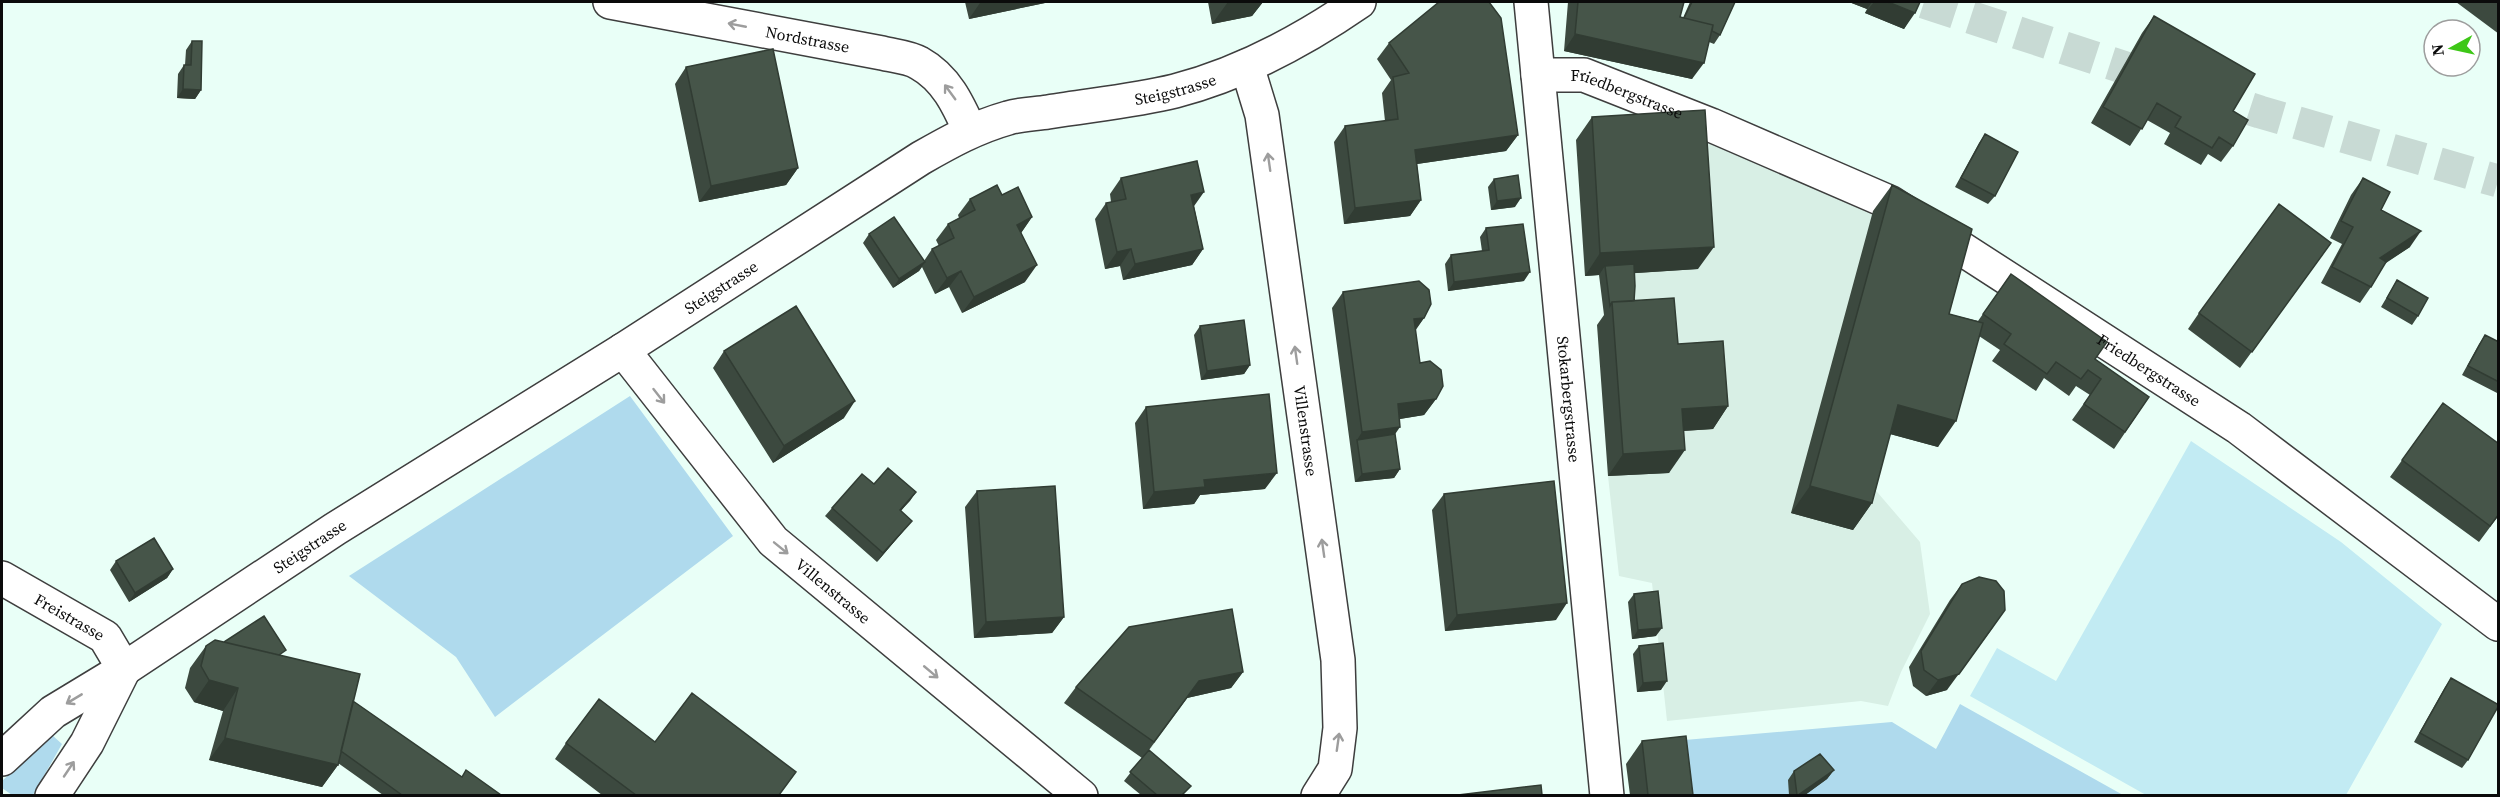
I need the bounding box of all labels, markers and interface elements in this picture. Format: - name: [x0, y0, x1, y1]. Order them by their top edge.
- north arrow: [2422, 18, 2482, 78]
- one-way arrow: [728, 19, 747, 30]
- street label: Nordstrasse: [764, 20, 851, 58]
- text: N: [2425, 42, 2449, 57]
- street label: Friedbergstrasse: [1570, 64, 1686, 124]
- street label: Steigstrasse: [1133, 68, 1219, 110]
- one-way arrow: [944, 84, 957, 100]
- one-way arrow: [1263, 152, 1274, 172]
- street label: Steigstrasse: [680, 255, 762, 319]
- street label: Friedbergstrasse: [2093, 328, 2205, 411]
- street label: Stokarbergstrasse: [1552, 335, 1586, 463]
- one-way arrow: [1290, 346, 1301, 365]
- street label: Villenstrasse: [1289, 384, 1323, 478]
- one-way arrow: [653, 387, 666, 403]
- street label: Steigstrasse: [269, 514, 350, 578]
- one-way arrow: [1317, 539, 1328, 559]
- one-way arrow: [773, 541, 789, 554]
- street label: Villenstrasse: [791, 553, 875, 628]
- street label: Freistrasse: [31, 588, 109, 646]
- one-way arrow: [923, 665, 938, 679]
- one-way arrow: [66, 693, 83, 705]
- one-way arrow: [1333, 732, 1344, 752]
- one-way arrow: [64, 761, 76, 778]

